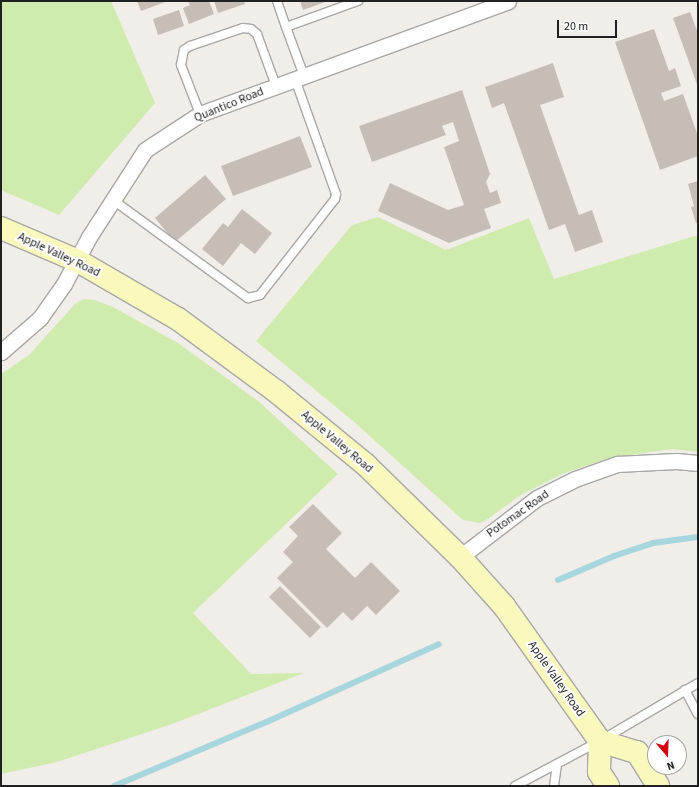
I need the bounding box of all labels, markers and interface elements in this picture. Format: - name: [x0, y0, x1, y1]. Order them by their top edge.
- scale bar: [559, 12, 619, 38]
- text: 20 m: [564, 18, 588, 35]
- street label: Quantico Road: [192, 84, 266, 126]
- street label: Apple Valley Road: [16, 230, 102, 280]
- street label: Apple Valley Road: [298, 408, 376, 476]
- street label: Potomac Road: [484, 487, 552, 541]
- street label: Apple Valley Road: [525, 638, 587, 720]
- north arrow: [647, 735, 687, 775]
- text: N: [665, 758, 677, 774]

